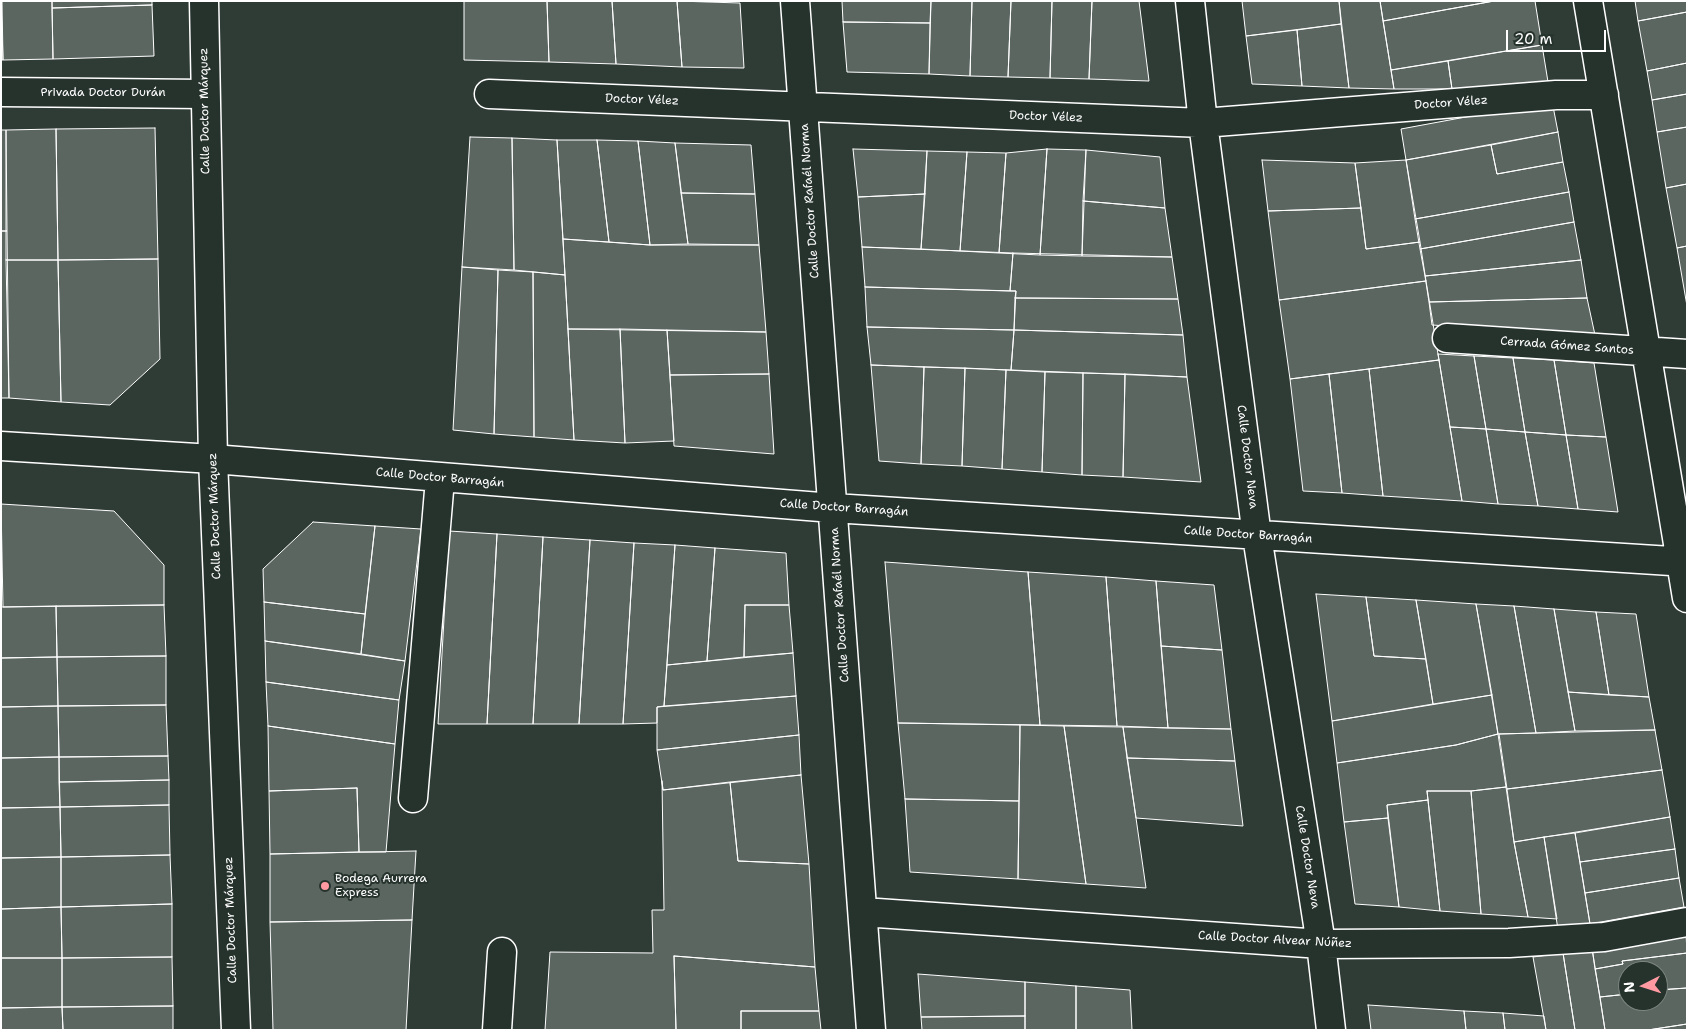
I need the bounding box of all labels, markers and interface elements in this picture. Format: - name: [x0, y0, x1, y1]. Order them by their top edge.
- scale bar: [1508, 20, 1608, 52]
- text: 20 m: [1514, 29, 1553, 49]
- street label: Calle Doctor Márquez: [197, 48, 213, 174]
- street label: Privada Doctor Durán: [40, 86, 166, 100]
- street label: Doctor Vélez: [605, 92, 679, 108]
- street label: Doctor Vélez: [1414, 93, 1488, 113]
- street label: Doctor Vélez: [1009, 109, 1083, 125]
- street label: Calle Doctor Rafaél Norma: [797, 123, 823, 279]
- street label: Cerrada Gómez Santos: [1500, 334, 1634, 358]
- street label: Calle Doctor Neva: [1233, 404, 1261, 510]
- street label: Calle Doctor Márquez: [206, 453, 224, 579]
- street label: Calle Doctor Barragán: [375, 465, 505, 491]
- street label: Calle Doctor Barragán: [779, 496, 909, 520]
- street label: Calle Doctor Barragán: [1183, 523, 1313, 547]
- street label: Calle Doctor Rafaél Norma: [827, 527, 853, 683]
- street label: Calle Doctor Neva: [1292, 804, 1322, 910]
- street label: Calle Doctor Márquez: [222, 857, 240, 983]
- place label: Bodega Aurrera Express: [335, 872, 427, 900]
- marker: Bodega Aurrera Express: [319, 880, 331, 892]
- street label: Calle Doctor Alvear Núñez: [1198, 929, 1352, 951]
- north arrow: [1618, 961, 1668, 1011]
- text: N: [1620, 981, 1639, 994]

